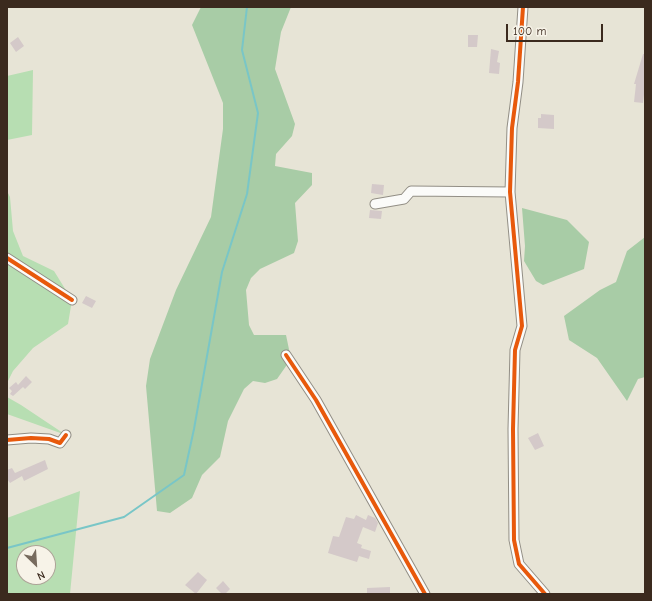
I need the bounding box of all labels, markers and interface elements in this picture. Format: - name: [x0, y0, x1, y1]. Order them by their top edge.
- scale bar: [508, 16, 605, 42]
- text: 100 m: [513, 24, 546, 38]
- north arrow: [16, 545, 56, 585]
- text: N: [35, 568, 47, 583]

